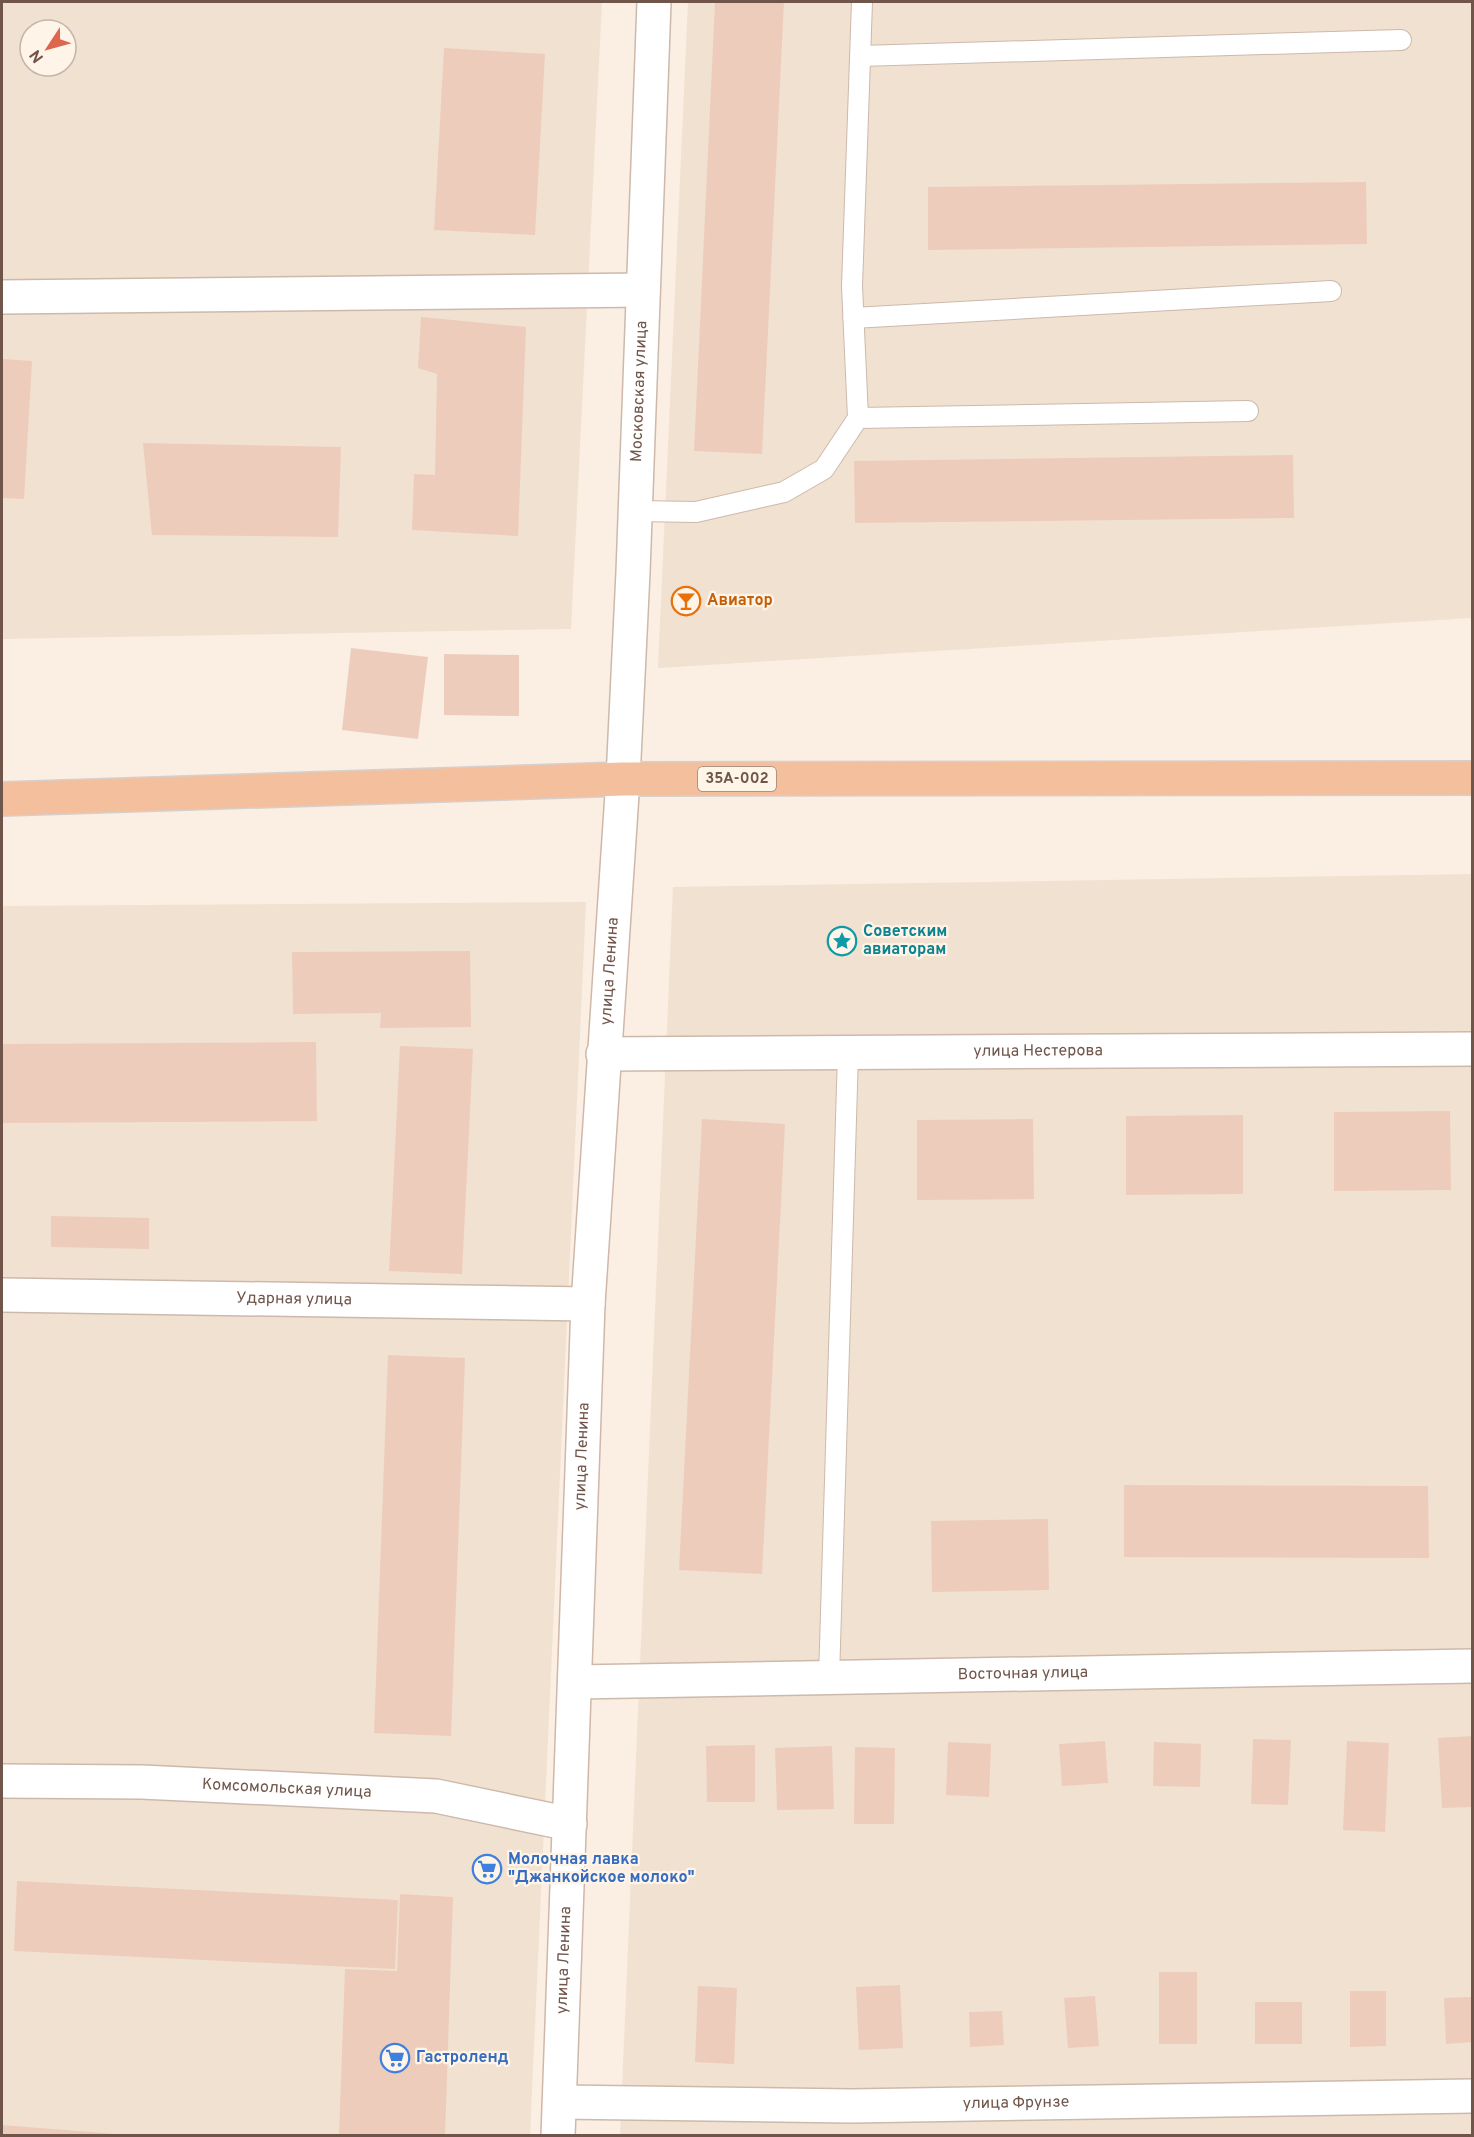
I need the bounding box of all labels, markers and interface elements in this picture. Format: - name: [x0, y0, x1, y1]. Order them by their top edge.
- north arrow: [18, 18, 78, 78]
- text: N: [26, 45, 49, 66]
- street label: Московская улица: [627, 320, 652, 462]
- bar icon: Авиатор: [670, 585, 702, 617]
- place label: Авиатор: [707, 591, 773, 611]
- road number: 35А-002: [698, 767, 776, 791]
- street label: улица Ленина: [597, 917, 624, 1026]
- place label: Советским авиаторам: [863, 922, 947, 960]
- place icon: Советским авиаторам: [826, 925, 858, 957]
- street label: улица Нестерова: [973, 1041, 1103, 1062]
- street label: Ударная улица: [236, 1289, 352, 1310]
- street label: улица Ленина: [571, 1402, 594, 1511]
- street label: Восточная улица: [958, 1663, 1088, 1685]
- street label: Комсомольская улица: [202, 1775, 372, 1803]
- place label: Молочная лавка "Джанкойское молоко": [508, 1850, 695, 1888]
- supermarket icon: Молочная лавка "Джанкойское молоко": [471, 1853, 503, 1885]
- street label: улица Ленина: [552, 1906, 576, 2014]
- supermarket icon: Гастроленд: [379, 2042, 411, 2074]
- place label: Гастроленд: [416, 2048, 509, 2068]
- street label: улица Фрунзе: [962, 2092, 1069, 2114]

